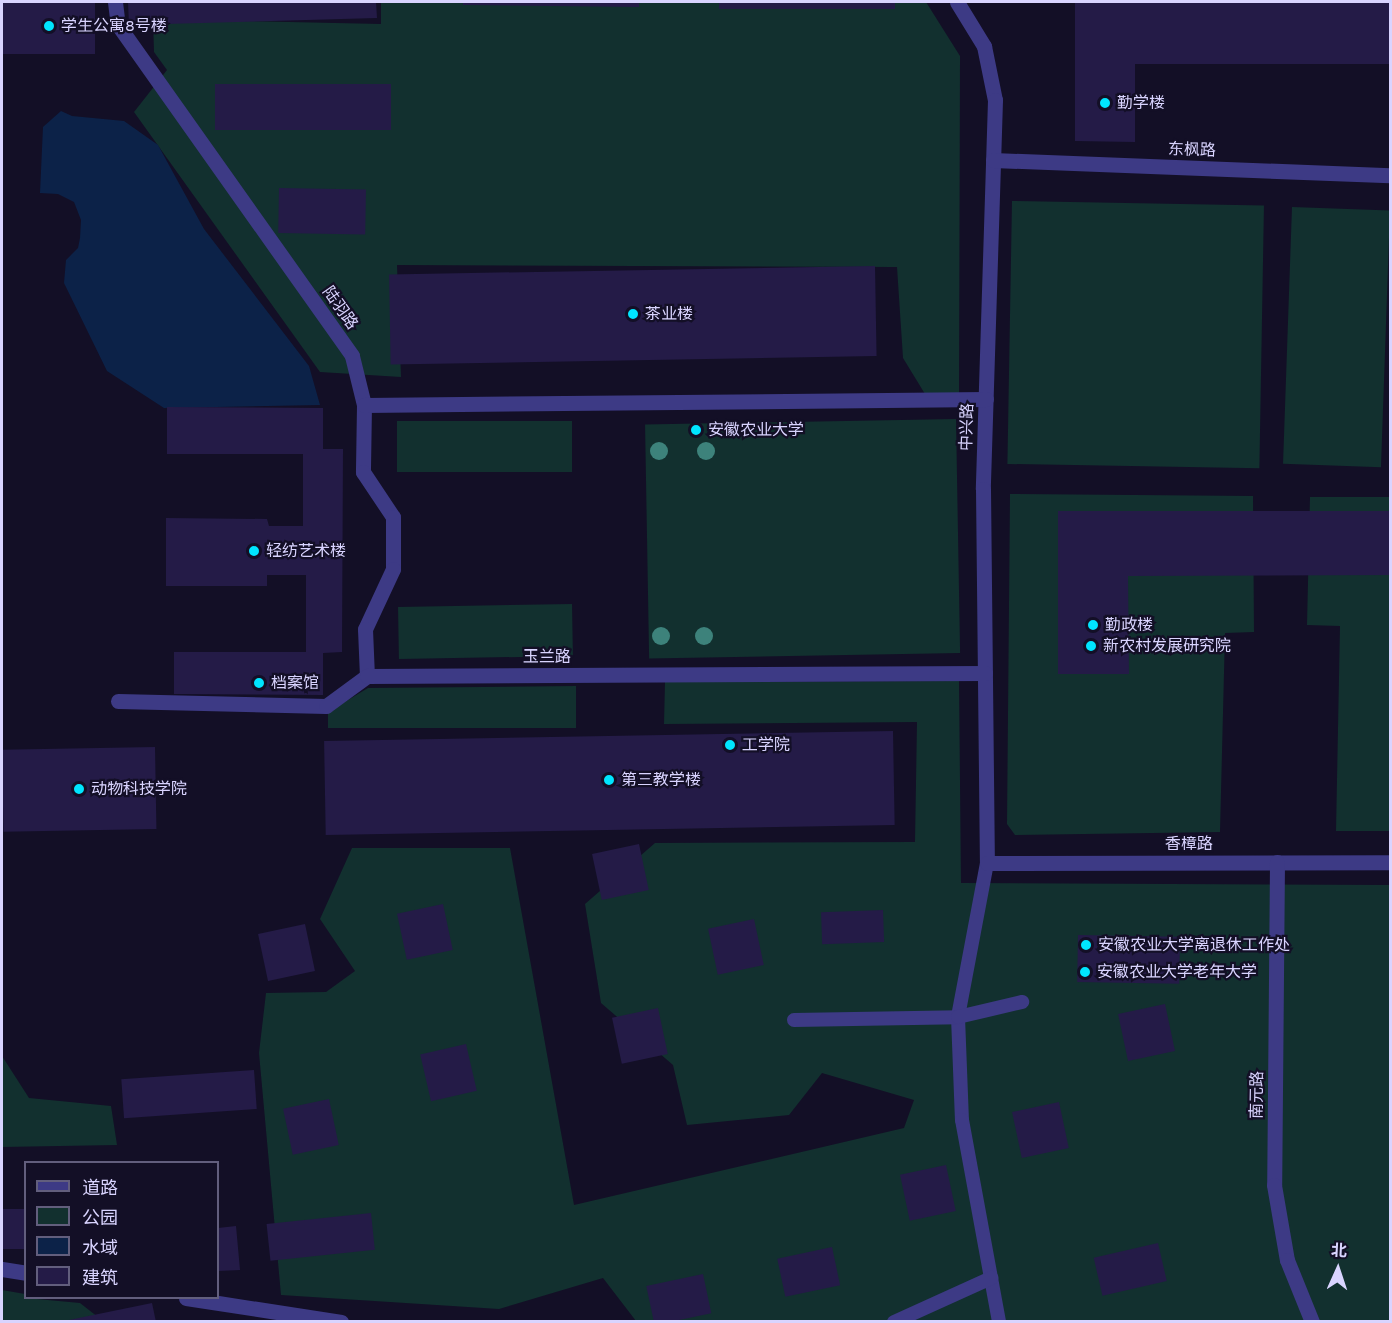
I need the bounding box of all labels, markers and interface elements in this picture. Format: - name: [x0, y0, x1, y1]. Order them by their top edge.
- place label: 学生公寓8号楼: [61, 16, 167, 36]
- marker: 学生公寓8号楼: [42, 19, 56, 33]
- place label: 勤学楼: [1117, 93, 1165, 113]
- marker: 勤学楼: [1098, 96, 1112, 110]
- street label: 东枫路: [1168, 140, 1216, 160]
- street label: 陆羽路: [318, 283, 362, 333]
- place label: 茶业楼: [645, 304, 693, 324]
- marker: 茶业楼: [626, 307, 640, 321]
- street label: 中兴路: [957, 403, 977, 451]
- place label: 安徽农业大学: [708, 420, 804, 440]
- marker: 安徽农业大学: [689, 423, 703, 437]
- place label: 轻纺艺术楼: [266, 541, 346, 561]
- marker: 轻纺艺术楼: [247, 544, 261, 558]
- place label: 勤政楼: [1105, 615, 1153, 635]
- marker: 勤政楼: [1086, 618, 1100, 632]
- place label: 新农村发展研究院: [1103, 636, 1231, 656]
- marker: 新农村发展研究院: [1084, 639, 1098, 653]
- street label: 玉兰路: [523, 647, 571, 667]
- place label: 档案馆: [271, 673, 319, 693]
- marker: 档案馆: [252, 676, 266, 690]
- place label: 工学院: [742, 735, 790, 755]
- marker: 工学院: [723, 738, 737, 752]
- place label: 第三教学楼: [621, 770, 701, 790]
- marker: 第三教学楼: [602, 773, 616, 787]
- place label: 动物科技学院: [91, 779, 187, 799]
- marker: 动物科技学院: [72, 782, 86, 796]
- street label: 香樟路: [1165, 834, 1213, 854]
- place label: 安徽农业大学离退休工作处: [1098, 935, 1290, 955]
- marker: 安徽农业大学离退休工作处: [1079, 938, 1093, 952]
- place label: 安徽农业大学老年大学: [1097, 962, 1257, 982]
- marker: 安徽农业大学老年大学: [1078, 965, 1092, 979]
- street label: 南元路: [1247, 1071, 1267, 1119]
- legend: [24, 1161, 219, 1299]
- text: 道路: [82, 1177, 118, 1198]
- text: 公园: [82, 1207, 118, 1228]
- text: 水域: [82, 1237, 118, 1258]
- north arrow: [1308, 1239, 1368, 1299]
- text: 北: [1330, 1241, 1347, 1260]
- text: 建筑: [82, 1267, 118, 1288]

